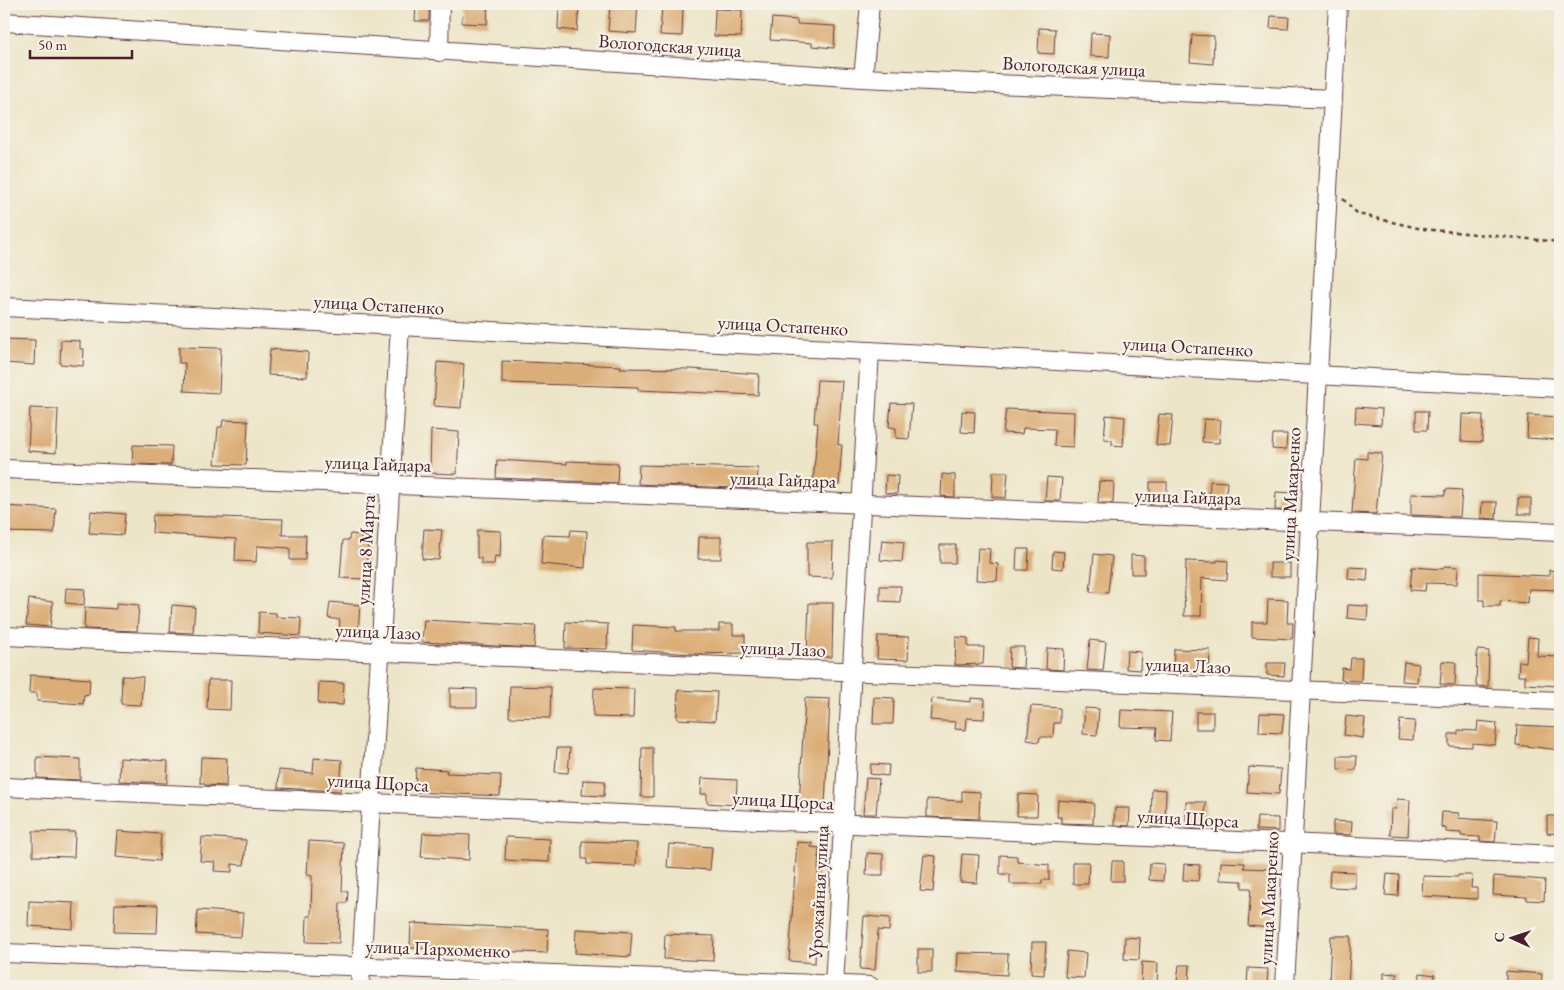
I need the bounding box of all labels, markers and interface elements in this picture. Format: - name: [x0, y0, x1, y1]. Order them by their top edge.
- scale bar: [30, 28, 132, 60]
- street label: Вологодская улица: [598, 28, 743, 63]
- text: 50 m: [38, 35, 67, 54]
- street label: Вологодская улица: [1002, 50, 1147, 83]
- street label: улица Остапенко: [313, 289, 445, 320]
- street label: улица Остапенко: [717, 310, 849, 341]
- street label: улица Остапенко: [1122, 331, 1254, 362]
- street label: улица Макаренко: [1275, 426, 1306, 562]
- street label: улица Гайдара: [324, 449, 432, 478]
- street label: улица Гайдара: [729, 465, 837, 494]
- street label: улица Гайдара: [1134, 482, 1242, 511]
- street label: улица 8 Марта: [350, 494, 381, 606]
- street label: улица Лазо: [335, 618, 421, 645]
- street label: улица Лазо: [740, 635, 826, 662]
- street label: улица Лазо: [1145, 652, 1231, 679]
- street label: улица Щорса: [326, 767, 430, 798]
- street label: улица Щорса: [731, 785, 835, 816]
- street label: улица Щорса: [1136, 803, 1240, 834]
- street label: Урожайная улица: [802, 824, 835, 961]
- street label: улица Макаренко: [1253, 830, 1284, 966]
- north arrow: [1486, 912, 1536, 962]
- text: С: [1490, 932, 1508, 943]
- street label: улица Пархоменко: [365, 933, 511, 964]

